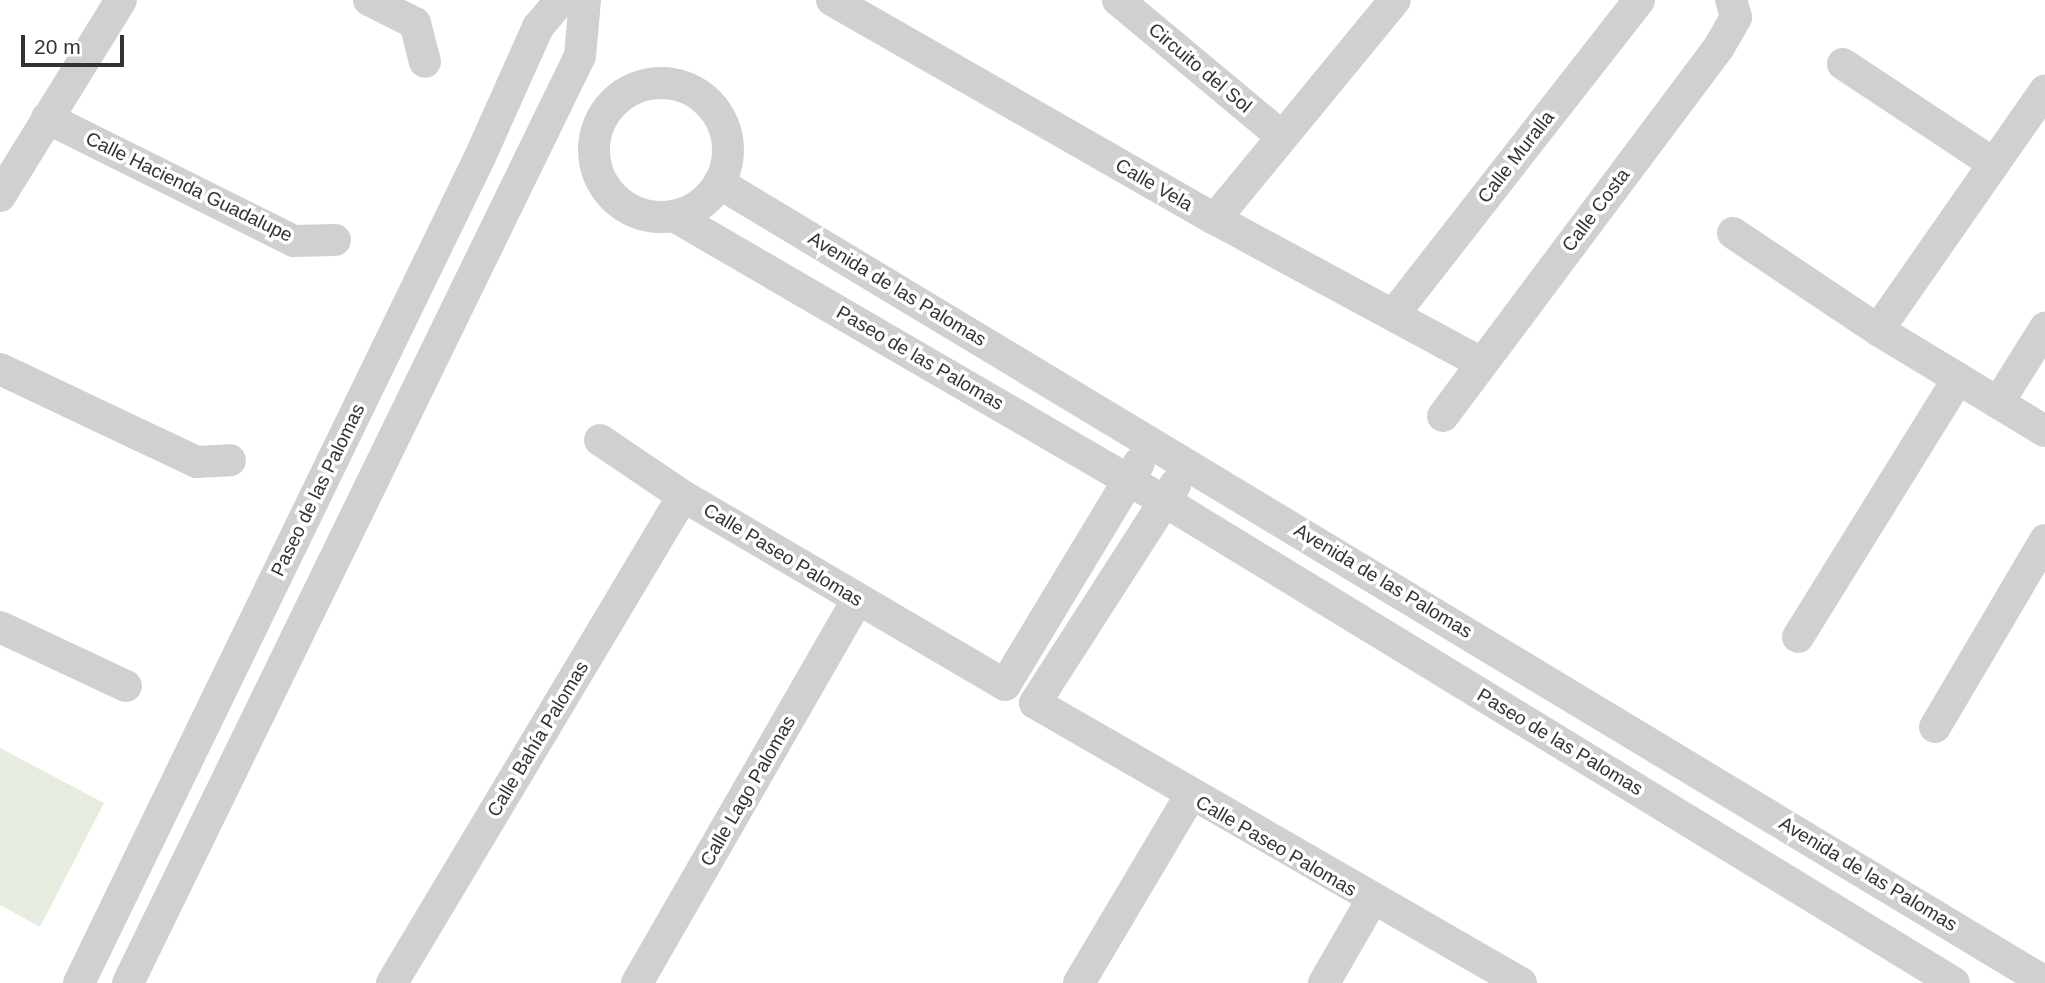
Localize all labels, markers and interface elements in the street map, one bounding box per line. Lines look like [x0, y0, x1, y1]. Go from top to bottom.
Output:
street label: Circuito del Sol [1144, 18, 1256, 118]
scale bar [24, 21, 128, 65]
text: 20 m [34, 35, 81, 58]
street label: Calle Muralla [1473, 106, 1559, 208]
street label: Calle Hacienda Guadalupe [82, 127, 296, 247]
street label: Calle Vela [1111, 154, 1197, 216]
street label: Calle Costa [1557, 164, 1635, 256]
street label: Avenida de las Palomas [804, 227, 990, 351]
street label: Paseo de las Palomas [832, 301, 1008, 415]
street label: Paseo de las Palomas [266, 400, 370, 580]
street label: Calle Paseo Palomas [699, 498, 867, 612]
street label: Avenida de las Palomas [1290, 519, 1476, 643]
street label: Calle Bahía Palomas [483, 657, 593, 821]
street label: Paseo de las Palomas [1473, 684, 1647, 800]
street label: Calle Lago Palomas [696, 712, 800, 870]
street label: Calle Paseo Palomas [1192, 791, 1360, 901]
street label: Avenida de las Palomas [1775, 812, 1961, 936]

